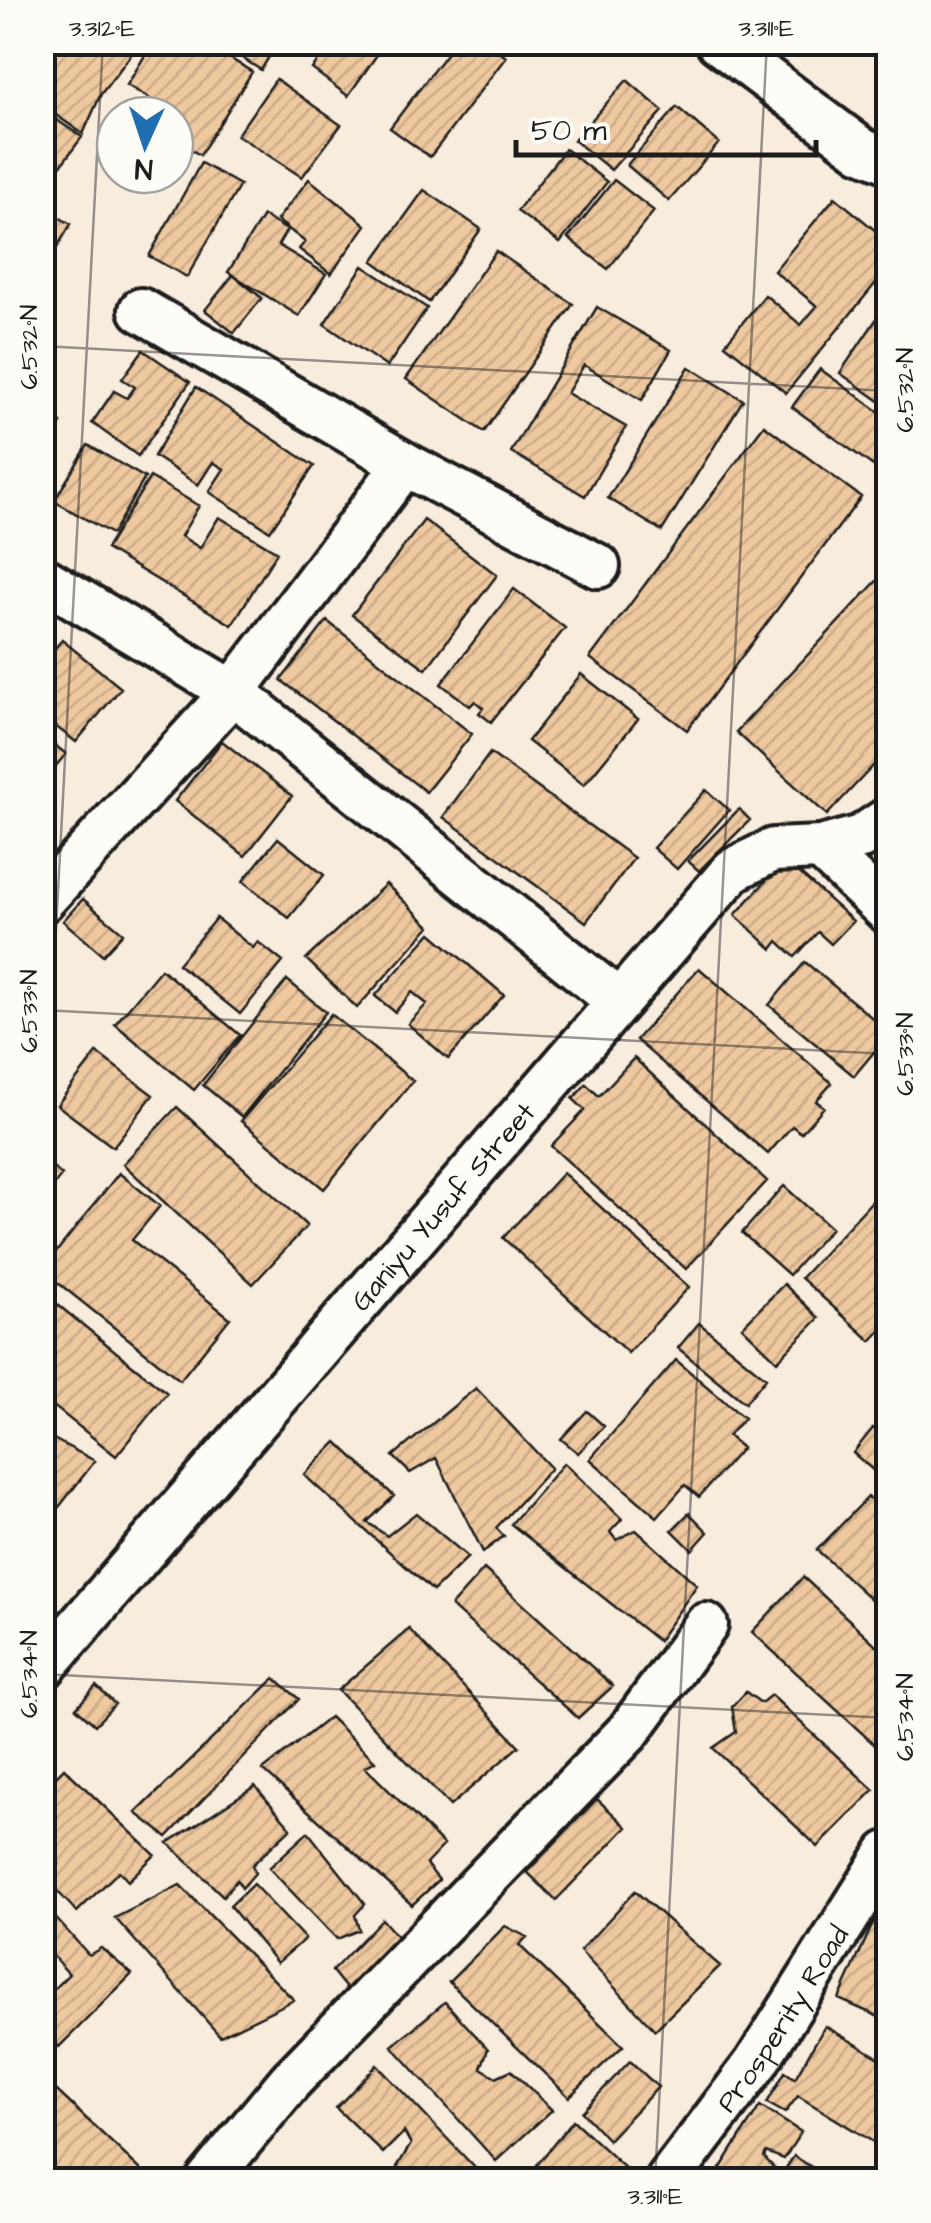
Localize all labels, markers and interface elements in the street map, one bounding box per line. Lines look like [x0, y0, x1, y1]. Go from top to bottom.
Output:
text: 3.312°E [69, 11, 136, 46]
text: 3.311°E [738, 11, 794, 46]
north arrow [95, 95, 195, 195]
scale bar [516, 95, 816, 157]
text: 50 m [531, 110, 607, 152]
text: N [134, 149, 154, 188]
text: 6.532°N [12, 304, 47, 390]
text: 6.532°N [888, 347, 923, 433]
text: 6.533°N [12, 969, 47, 1053]
text: 6.533°N [888, 1012, 923, 1096]
street label: Ganiyu Yusuf Street [342, 1094, 545, 1320]
text: 6.534°N [12, 1630, 47, 1718]
text: 6.534°N [888, 1673, 923, 1761]
street label: Prosperity Road [708, 1918, 859, 2121]
text: 3.311°E [627, 2179, 683, 2214]

